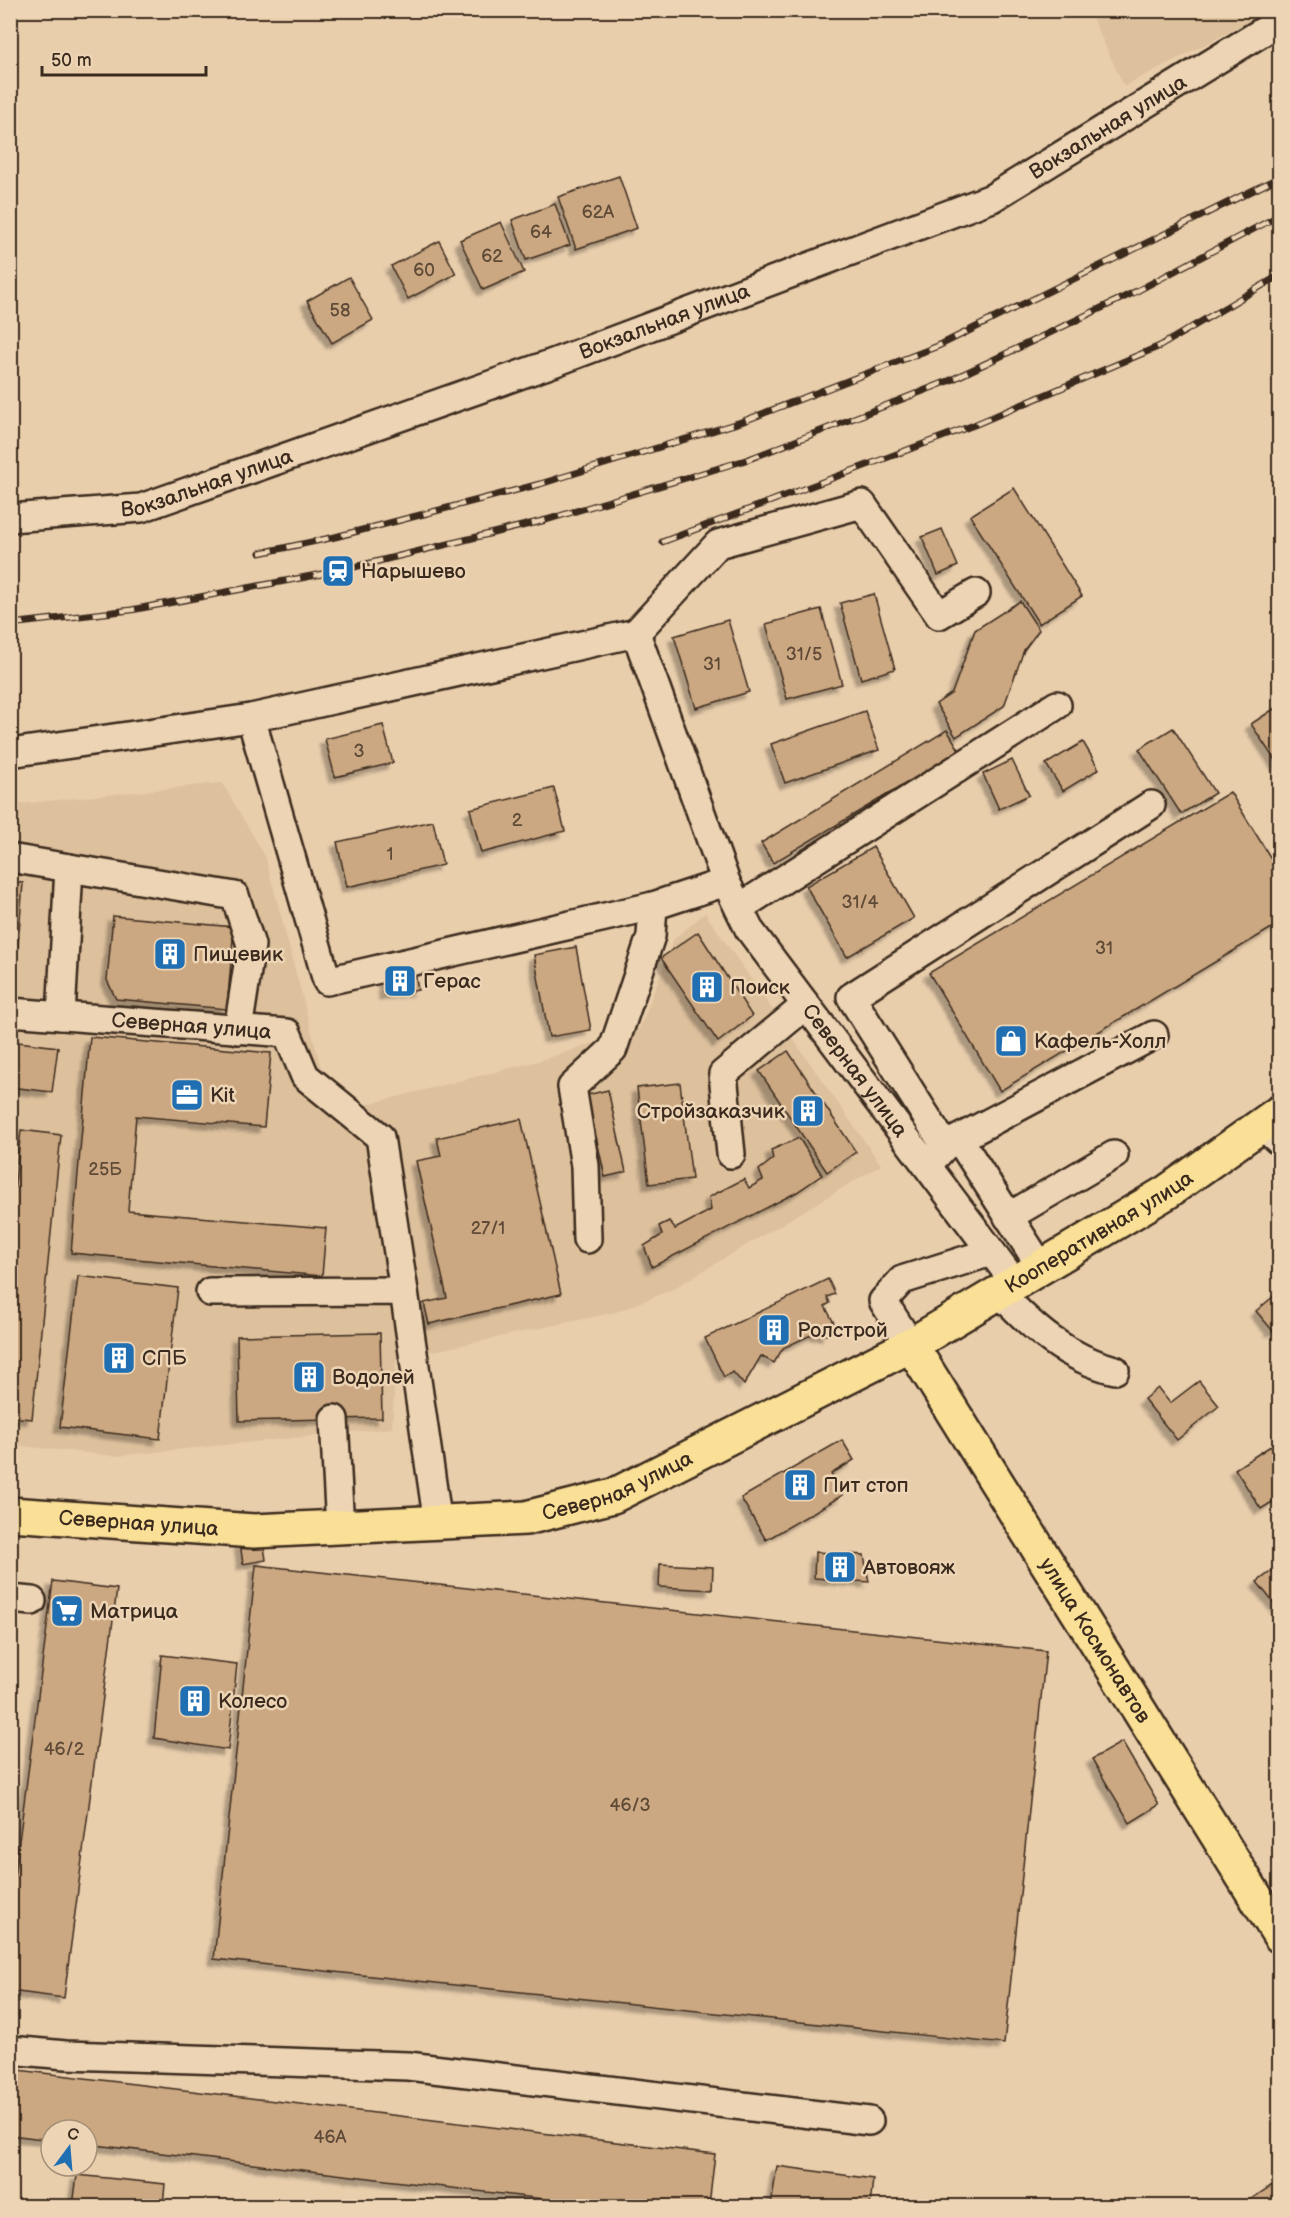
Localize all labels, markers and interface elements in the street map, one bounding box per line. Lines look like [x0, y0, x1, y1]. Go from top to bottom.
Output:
scale bar [42, 39, 206, 77]
text: 50 m [51, 50, 92, 71]
street label: Вокзальная улица [1025, 69, 1192, 185]
house number: 62А [582, 202, 614, 223]
house number: 64 [530, 222, 552, 243]
house number: 62 [481, 246, 503, 267]
house number: 60 [413, 260, 435, 281]
street label: Вокзальная улица [576, 278, 754, 365]
house number: 58 [330, 300, 350, 321]
street label: Вокзальная улица [120, 443, 297, 523]
station icon: Нарышево [320, 553, 356, 589]
place label: Нарышево [361, 559, 466, 584]
house number: 31/5 [786, 644, 822, 665]
house number: 31 [703, 654, 721, 675]
house number: 3 [353, 741, 365, 762]
house number: 2 [512, 810, 523, 831]
house number: 1 [387, 844, 393, 865]
house number: 31/4 [841, 892, 879, 913]
building icon: Пищевик [152, 936, 188, 972]
house number: 31 [1095, 938, 1113, 959]
place label: Пищевик [193, 942, 283, 967]
building icon: Герас [382, 963, 418, 999]
place label: Герас [423, 969, 481, 994]
building icon: Поиск [689, 969, 725, 1005]
place label: Поиск [730, 975, 790, 1000]
street label: Северная улица [797, 999, 913, 1143]
street label: Северная улица [111, 1008, 273, 1045]
shop icon: Кафель-Холл [993, 1023, 1029, 1059]
place label: Кафель-Холл [1034, 1029, 1167, 1054]
office icon: Kit [169, 1077, 205, 1113]
place label: Kit [210, 1083, 235, 1108]
building icon: Стройзаказчик [790, 1093, 826, 1129]
place label: Стройзаказчик [637, 1099, 785, 1124]
house number: 25Б [88, 1159, 122, 1180]
street label: Кооперативная улица [1000, 1165, 1199, 1299]
house number: 27/1 [471, 1218, 505, 1239]
building icon: Ролстрой [756, 1312, 792, 1348]
place label: Ролстрой [797, 1318, 888, 1343]
building icon: СПБ [101, 1340, 137, 1376]
place label: СПБ [142, 1346, 187, 1371]
building icon: Водолей [291, 1359, 327, 1395]
place label: Водолей [332, 1365, 415, 1390]
street label: Северная улица [540, 1445, 697, 1526]
building icon: Пит стоп [782, 1467, 818, 1503]
place label: Пит стоп [823, 1473, 909, 1498]
street label: Северная улица [58, 1505, 220, 1542]
building icon: Автовояж [822, 1549, 858, 1585]
street label: улица Космонавтов [1034, 1553, 1156, 1728]
place label: Автовояж [862, 1555, 956, 1580]
supermarket icon: Матрица [49, 1593, 85, 1629]
place label: Матрица [90, 1599, 179, 1624]
building icon: Колесо [177, 1683, 213, 1719]
place label: Колесо [218, 1689, 287, 1714]
house number: 46/2 [44, 1739, 85, 1760]
house number: 46/3 [609, 1795, 651, 1816]
north arrow [39, 2118, 99, 2178]
text: С [65, 2124, 81, 2146]
house number: 46А [314, 2127, 347, 2148]

